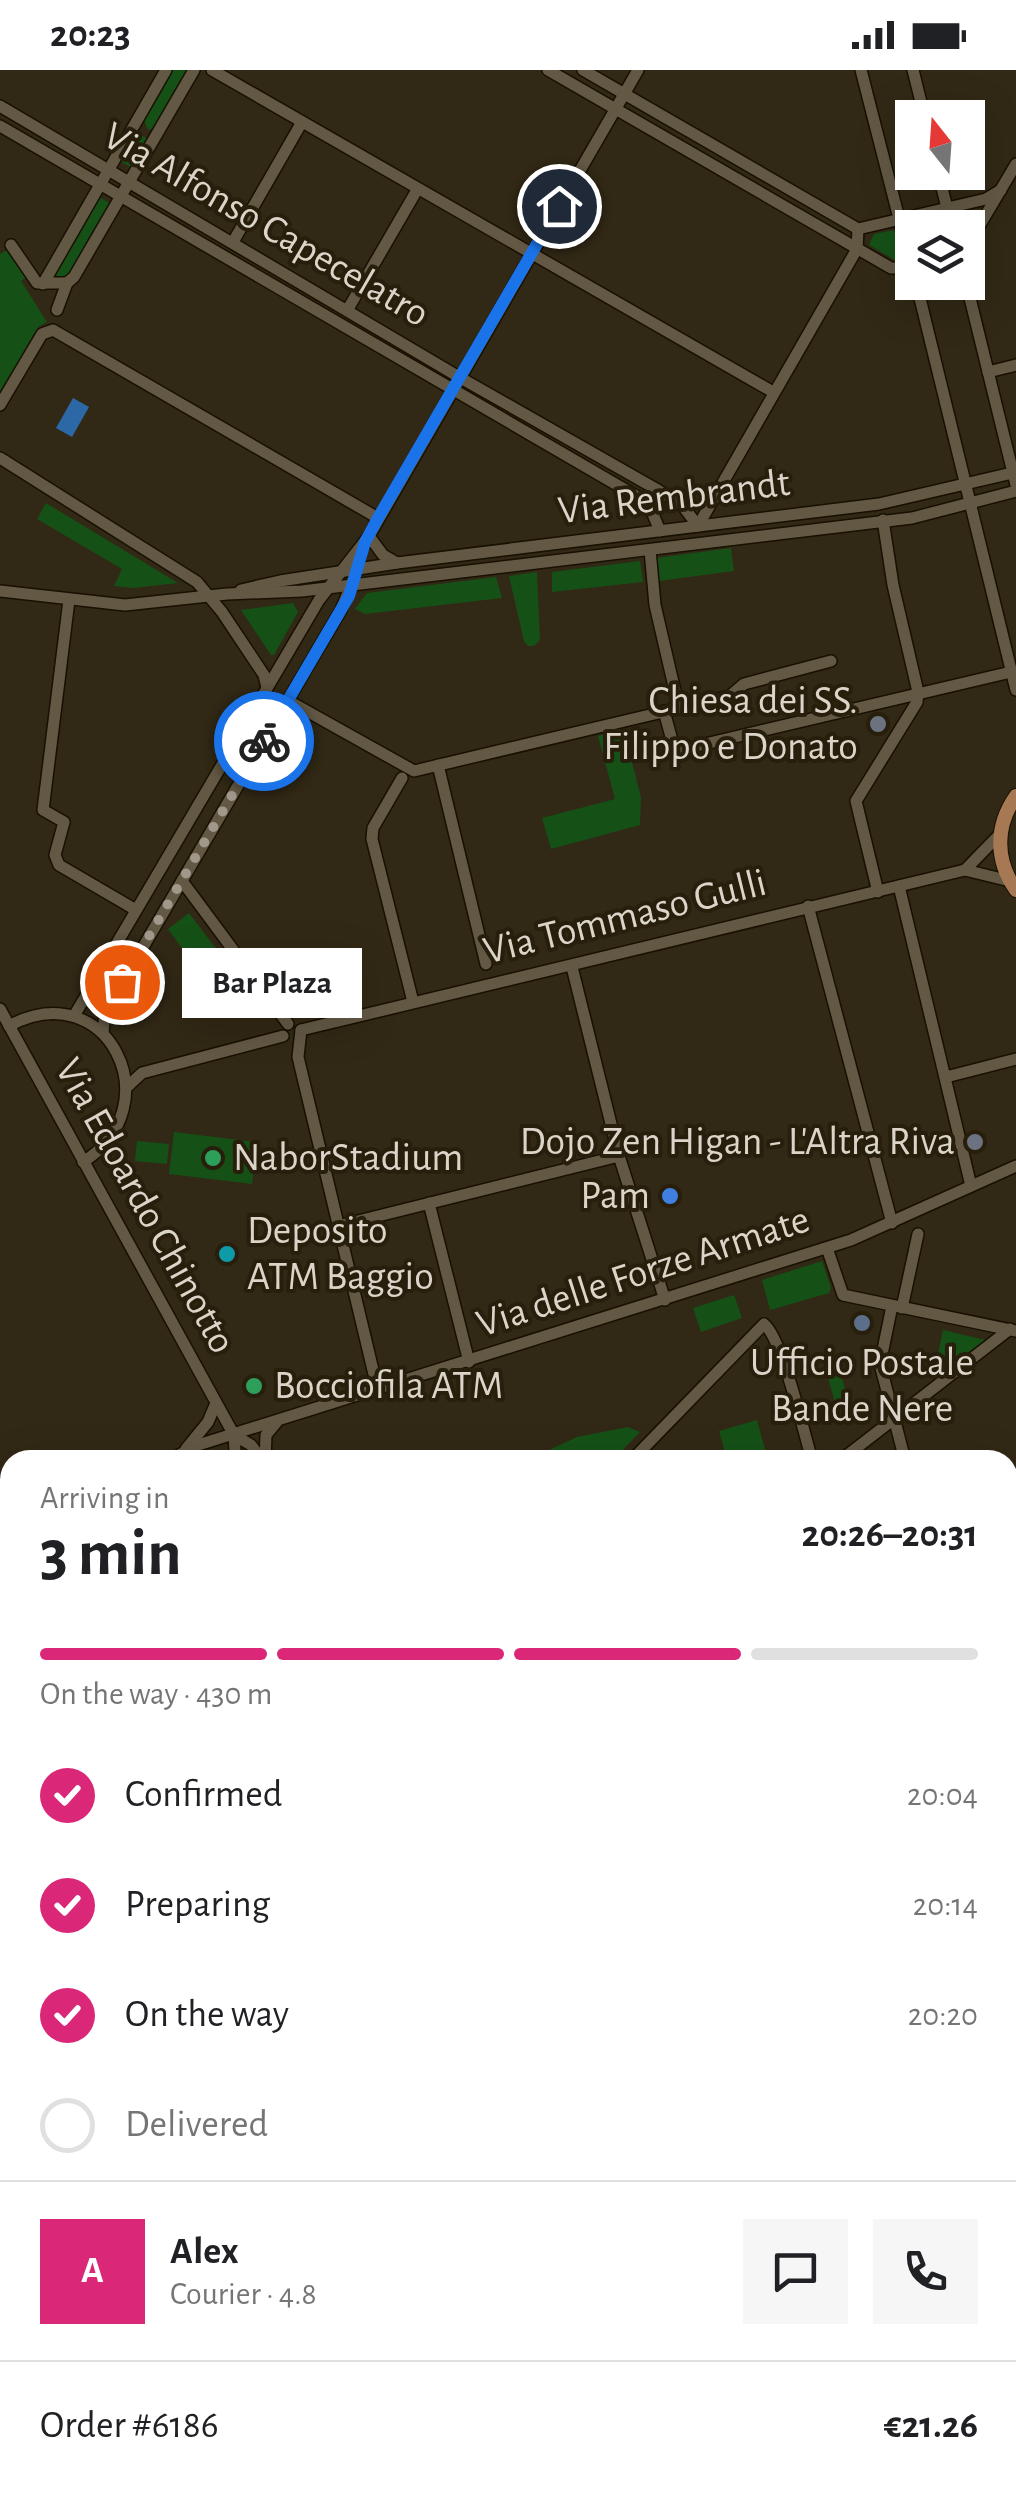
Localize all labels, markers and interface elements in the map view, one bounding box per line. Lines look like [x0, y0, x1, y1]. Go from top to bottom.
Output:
text: 20:23 [50, 16, 131, 54]
north arrow [895, 100, 985, 190]
map controls [895, 100, 985, 300]
street label: Via Alfonso Capecelatro [97, 116, 435, 334]
pin [517, 164, 602, 249]
icon: home [532, 179, 587, 234]
button: layers [895, 210, 985, 300]
street label: Via Rembrandt [556, 463, 793, 531]
place label: Chiesa dei SS. Filippo e Donato [603, 681, 858, 767]
courier [214, 691, 314, 791]
marker: Chiesa dei SS. Filippo e Donato [867, 713, 889, 735]
icon: bike [237, 714, 292, 769]
street label: Via Tommaso Gulli [480, 863, 770, 971]
pin [80, 940, 165, 1025]
callout: Bar Plaza [182, 947, 362, 1017]
icon: bag [95, 955, 150, 1010]
text: Bar Plaza [212, 967, 332, 999]
street label: Via Edoardo Chinotto [48, 1052, 242, 1360]
place label: Dojo Zen Higan - L'Altra Riva [520, 1122, 955, 1162]
marker: Dojo Zen Higan - L'Altra Riva [964, 1131, 986, 1153]
place label: NaborStadium [233, 1138, 463, 1178]
marker: NaborStadium [202, 1147, 224, 1169]
place label: Pam [580, 1176, 650, 1216]
marker: Pam [659, 1185, 681, 1207]
street label: Via delle Forze Armate [472, 1199, 814, 1345]
place label: Deposito ATM Baggio [247, 1211, 434, 1297]
marker: Deposito ATM Baggio [216, 1243, 238, 1265]
marker: Ufficio Postale Bande Nere [851, 1312, 873, 1334]
place label: Ufficio Postale Bande Nere [750, 1343, 974, 1429]
place label: Bocciofila ATM [274, 1366, 503, 1406]
marker: Bocciofila ATM [243, 1375, 265, 1397]
text: Arriving in [40, 1482, 169, 1514]
text: 20:26–20:31 [801, 1516, 978, 1554]
text: 3 min [40, 1522, 182, 1587]
text: On the way · 430 m [40, 1678, 272, 1710]
icon: check [40, 1768, 95, 1823]
text: Confirmed [125, 1776, 282, 1814]
text: 20:04 [907, 1779, 978, 1811]
icon: check [40, 1878, 95, 1933]
text: Preparing [125, 1886, 270, 1924]
text: 20:14 [913, 1889, 978, 1921]
icon: check [40, 1988, 95, 2043]
text: On the way [125, 1996, 289, 2034]
text: 20:20 [908, 1999, 978, 2031]
text: Delivered [125, 2106, 268, 2144]
button: chat [743, 2219, 848, 2324]
button: phone [873, 2219, 978, 2324]
text: Alex [170, 2233, 239, 2271]
text: A [81, 2252, 104, 2290]
text: Courier · 4.8 [170, 2278, 317, 2310]
text: Order #6186 [40, 2407, 219, 2445]
text: €21.26 [884, 2407, 978, 2445]

